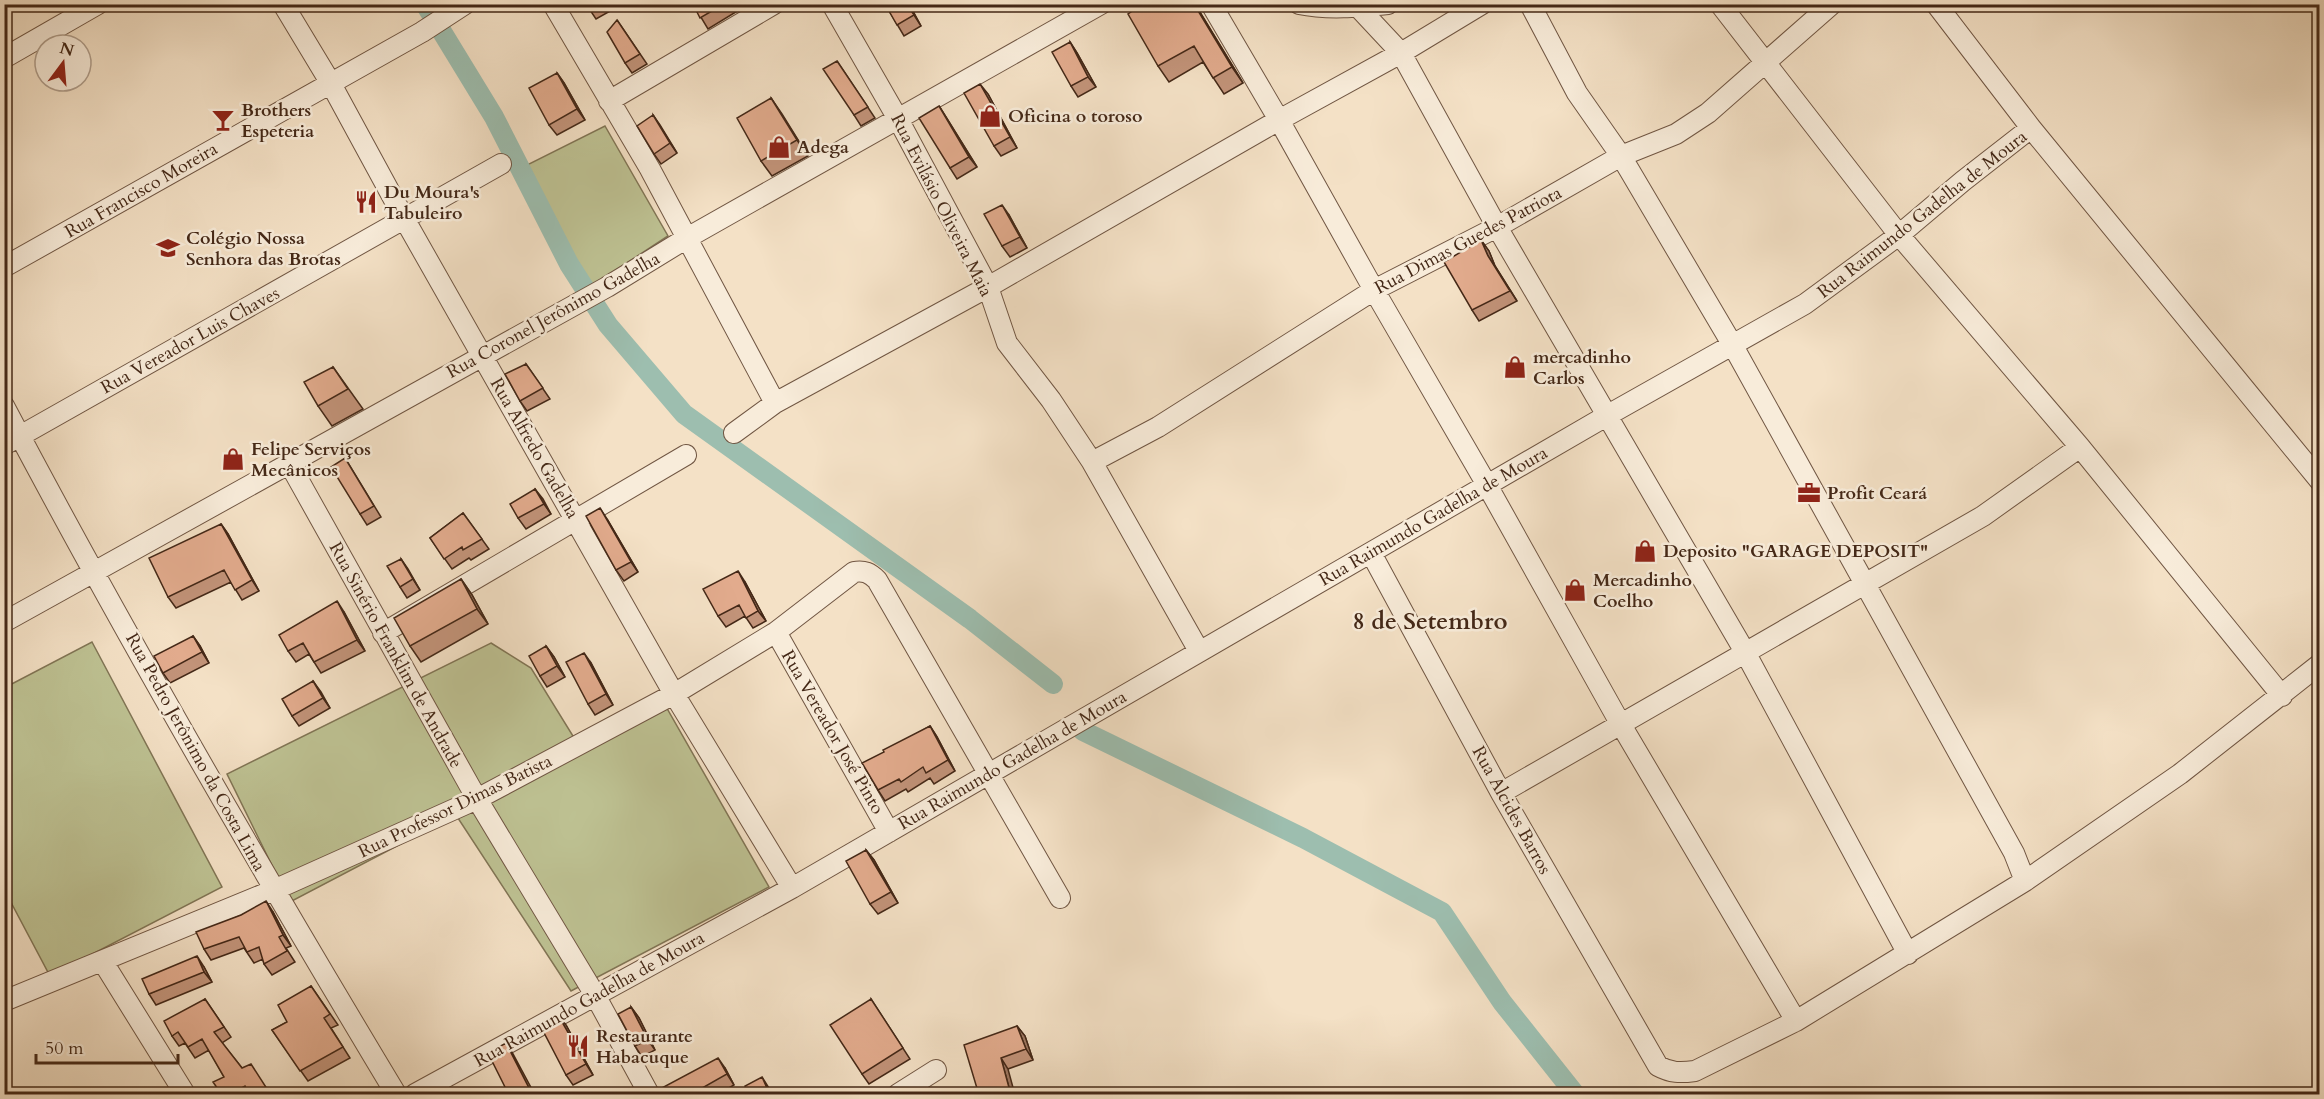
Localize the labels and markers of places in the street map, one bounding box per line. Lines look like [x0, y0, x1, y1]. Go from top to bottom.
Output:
place label: Brothers Espeteria [241, 98, 314, 144]
shop icon: Oficina o toroso [977, 103, 1003, 129]
place label: Oficina o toroso [1008, 104, 1143, 129]
bar icon: Brothers Espeteria [210, 107, 236, 133]
shop icon: Adega [766, 134, 792, 160]
place label: Adega [797, 135, 849, 160]
place label: Du Moura's Tabuleiro [384, 180, 480, 226]
restaurant icon: Du Moura's Tabuleiro [353, 189, 379, 215]
place label: Colégio Nossa Senhora das Brotas [186, 226, 341, 272]
school or university icon: Colégio Nossa Senhora das Brotas [155, 235, 181, 261]
place label: mercadinho Carlos [1533, 345, 1631, 391]
shop icon: mercadinho Carlos [1502, 354, 1528, 380]
place label: Felipe Serviços Mecânicos [251, 437, 371, 483]
shop icon: Felipe Serviços Mecânicos [220, 446, 246, 472]
office icon: Profit Ceará [1796, 480, 1822, 506]
place label: Profit Ceará [1827, 481, 1927, 506]
shop icon: Deposito "GARAGE DEPOSIT" [1632, 538, 1658, 564]
place label: Deposito "GARAGE DEPOSIT" [1663, 539, 1928, 564]
place label: Mercadinho Coelho [1593, 568, 1692, 614]
shop icon: Mercadinho Coelho [1562, 577, 1588, 603]
place label: Restaurante Habacuque [596, 1024, 693, 1070]
restaurant icon: Restaurante Habacuque [565, 1033, 591, 1059]

